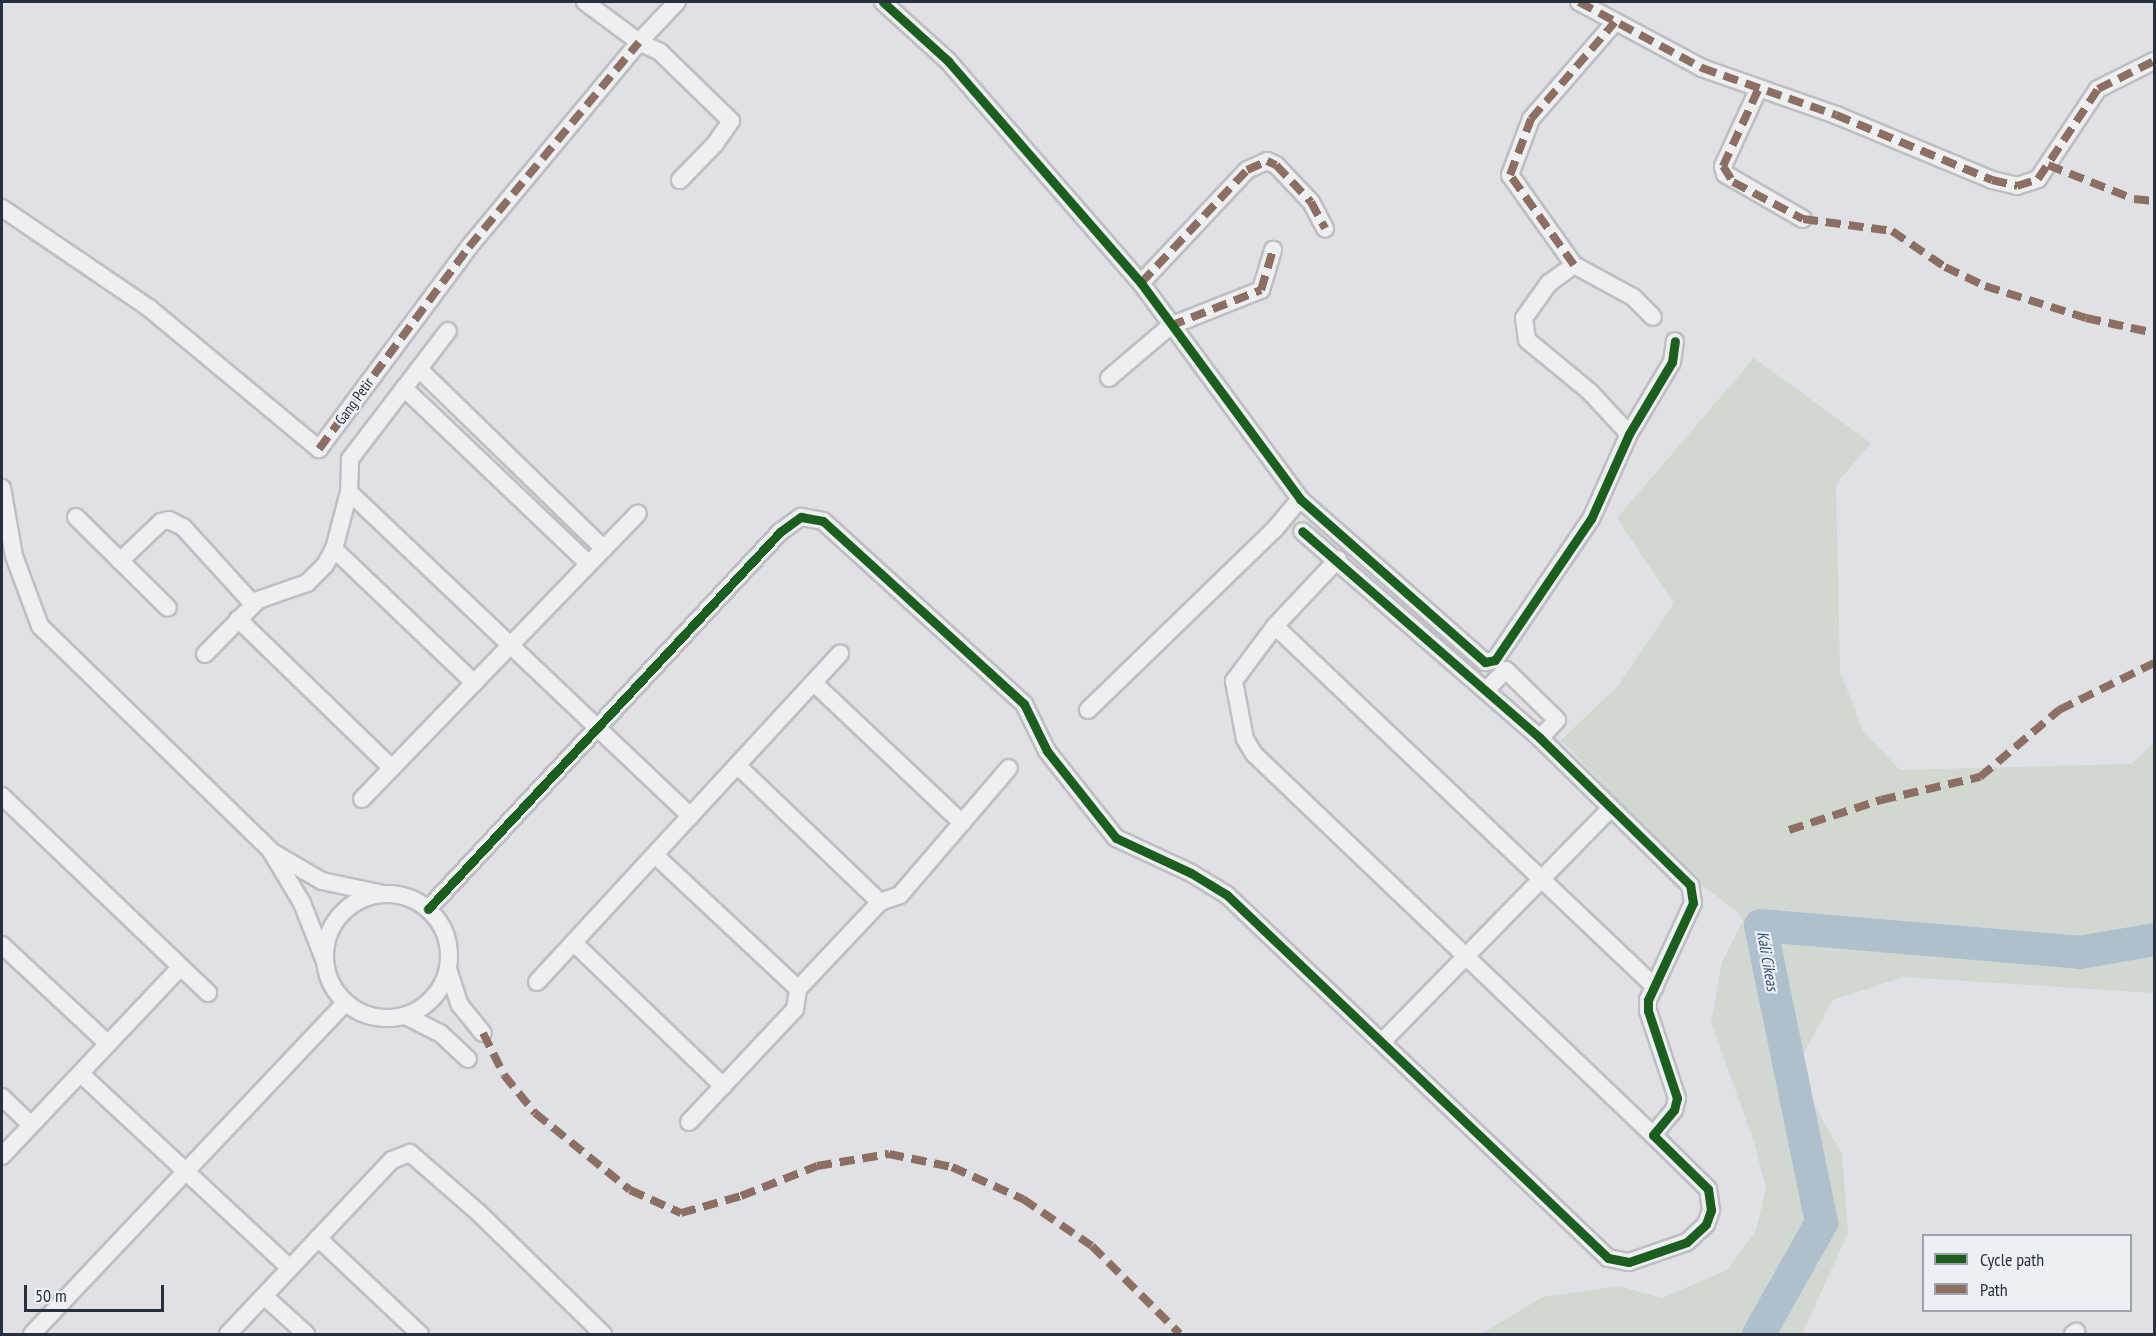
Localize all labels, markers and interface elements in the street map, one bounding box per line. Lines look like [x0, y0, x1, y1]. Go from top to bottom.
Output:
street label: Gang Petir [331, 374, 377, 428]
water label: Kali Cikeas [1753, 930, 1783, 992]
legend [1922, 1234, 2132, 1312]
text: Cycle path [1980, 1248, 2044, 1271]
scale bar [27, 1273, 166, 1311]
text: Path [1980, 1278, 2008, 1301]
text: 50 m [35, 1284, 67, 1307]

